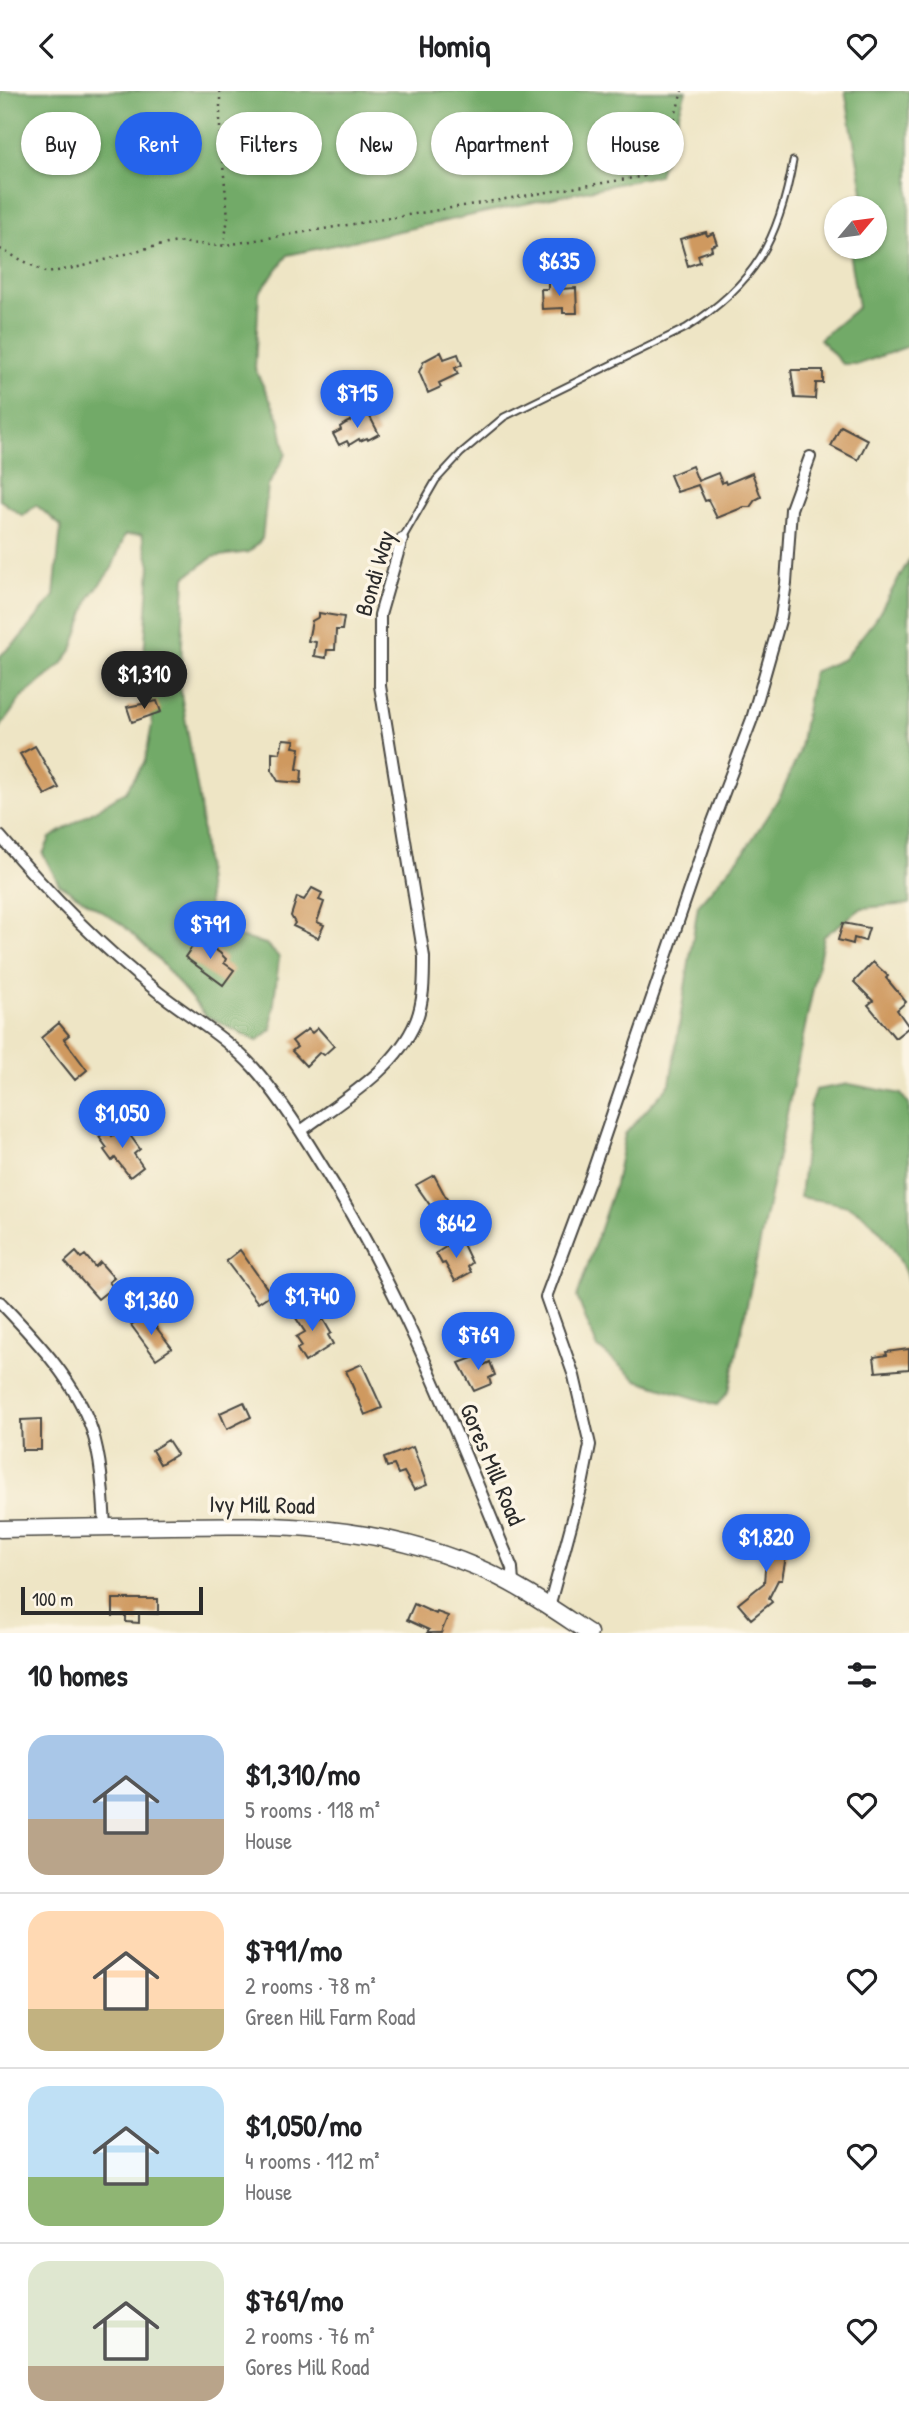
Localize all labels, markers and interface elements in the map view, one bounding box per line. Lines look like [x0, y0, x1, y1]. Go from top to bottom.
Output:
text: Homiq [419, 24, 490, 67]
icon: back [28, 27, 66, 65]
icon: heart [843, 27, 881, 65]
chip: Buy [21, 112, 101, 175]
chip: Rent [115, 112, 202, 175]
chip: Filters [216, 112, 322, 175]
chip: New [336, 112, 417, 175]
chip: Apartment [431, 112, 573, 175]
chip: House [587, 112, 684, 175]
north arrow [824, 196, 887, 259]
map controls [824, 196, 887, 259]
pin: $635 [518, 239, 600, 298]
text: $635 [539, 245, 579, 276]
pin: $715 [316, 371, 398, 430]
text: $715 [336, 377, 378, 408]
street label: Bondi Way [347, 527, 401, 619]
pin: $1,310 [87, 651, 201, 711]
text: $1,310 [117, 658, 171, 689]
pin: $791 [169, 901, 251, 961]
text: $791 [190, 908, 230, 939]
pin: $1,050 [65, 1091, 179, 1150]
text: $1,050 [95, 1097, 150, 1128]
pin: $642 [415, 1201, 497, 1260]
text: $642 [436, 1207, 476, 1238]
pin: $1,740 [255, 1273, 369, 1333]
pin: $1,360 [94, 1277, 208, 1337]
text: $1,740 [285, 1280, 339, 1311]
text: $1,360 [124, 1284, 178, 1315]
pin: $769 [437, 1313, 519, 1372]
text: $769 [458, 1319, 498, 1350]
street label: Gores Mill Road [453, 1398, 533, 1530]
street label: Ivy Mill Road [209, 1487, 315, 1521]
pin: $1,820 [709, 1515, 823, 1574]
text: $1,820 [738, 1521, 794, 1552]
scale bar [21, 1584, 203, 1616]
text: 100 m [32, 1586, 73, 1612]
text: 10 homes [28, 1655, 128, 1695]
icon: filters [843, 1656, 881, 1694]
text: $1,310/mo [245, 1754, 360, 1794]
icon: home [84, 1763, 168, 1847]
icon: heart [843, 1786, 881, 1824]
text: 5 rooms · 118 m² [245, 1794, 380, 1825]
text: House [245, 1825, 292, 1856]
text: $791/mo [245, 1930, 342, 1970]
icon: home [84, 1939, 168, 2023]
icon: heart [843, 1962, 881, 2000]
text: 2 rooms · 78 m² [245, 1970, 376, 2001]
text: Green Hill Farm Road [245, 2001, 415, 2032]
text: $1,050/mo [245, 2105, 362, 2145]
icon: home [84, 2114, 168, 2198]
icon: heart [843, 2137, 881, 2175]
text: 4 rooms · 112 m² [245, 2145, 380, 2176]
text: House [245, 2176, 292, 2207]
text: $769/mo [245, 2280, 343, 2320]
icon: home [84, 2289, 168, 2373]
icon: heart [843, 2312, 881, 2350]
text: 2 rooms · 76 m² [245, 2320, 375, 2351]
text: Gores Mill Road [245, 2351, 369, 2382]

